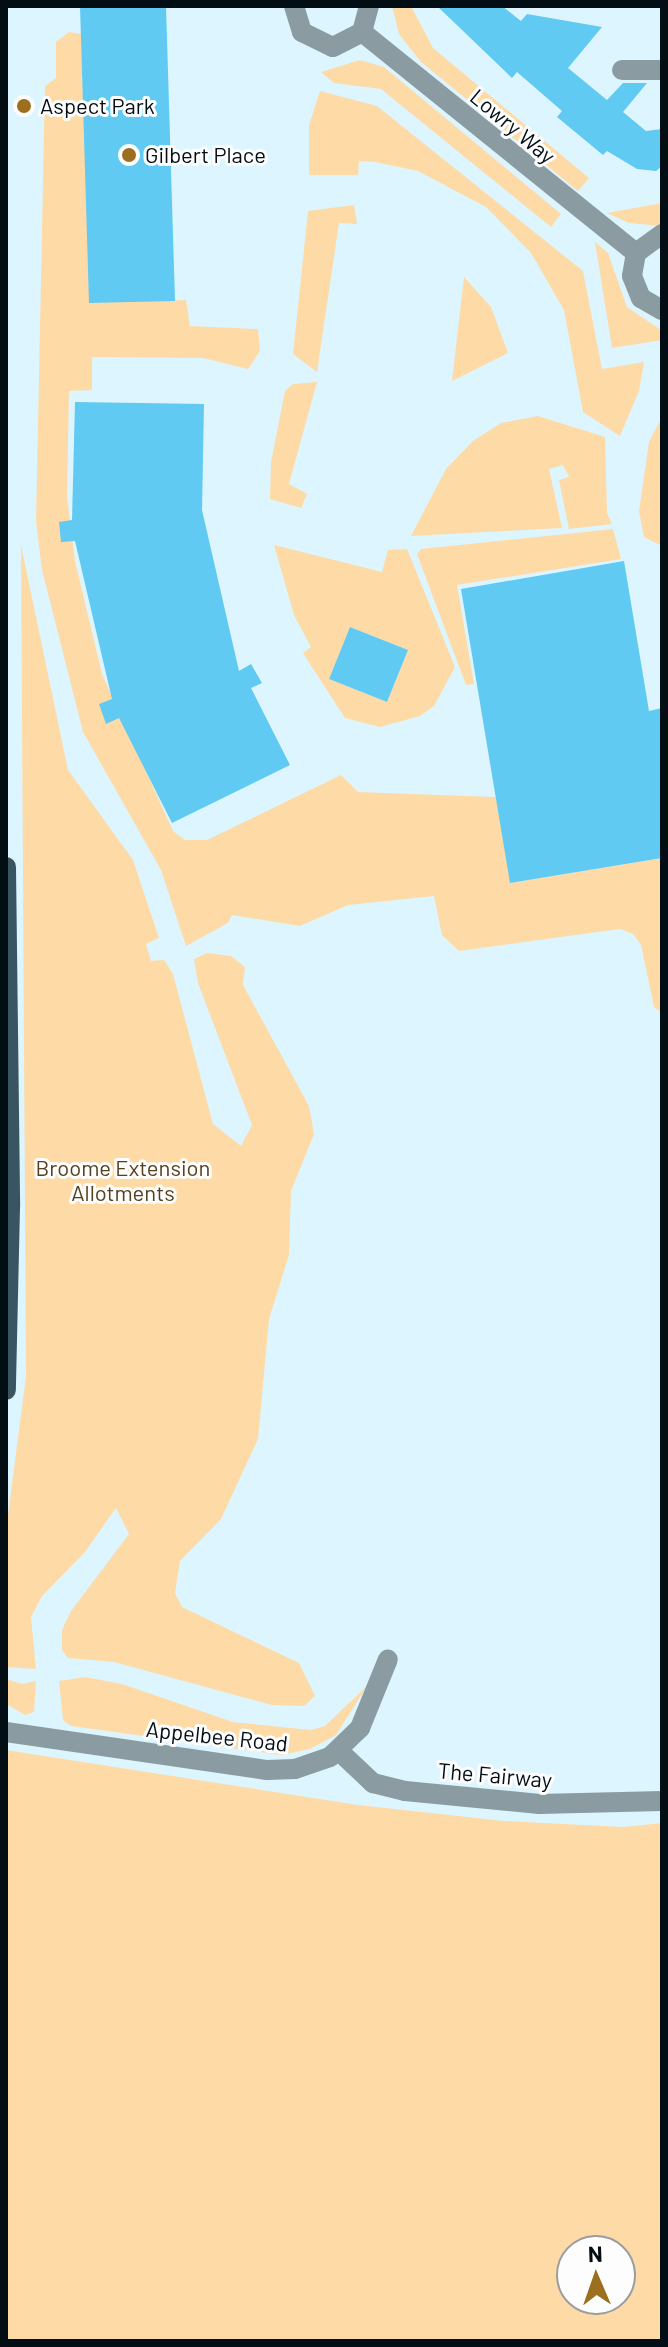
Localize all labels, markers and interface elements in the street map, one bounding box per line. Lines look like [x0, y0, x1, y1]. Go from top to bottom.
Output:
street label: Lowry Way [465, 83, 561, 169]
place label: Aspect Park [40, 93, 155, 119]
marker: Aspect Park [15, 97, 33, 115]
place label: Gilbert Place [145, 142, 266, 168]
marker: Gilbert Place [120, 146, 138, 164]
park label: Broome Extension Allotments [36, 1154, 210, 1206]
street label: Appelbee Road [145, 1715, 289, 1757]
street label: The Fairway [437, 1757, 553, 1793]
north arrow [556, 2235, 636, 2315]
text: N [587, 2240, 603, 2266]

